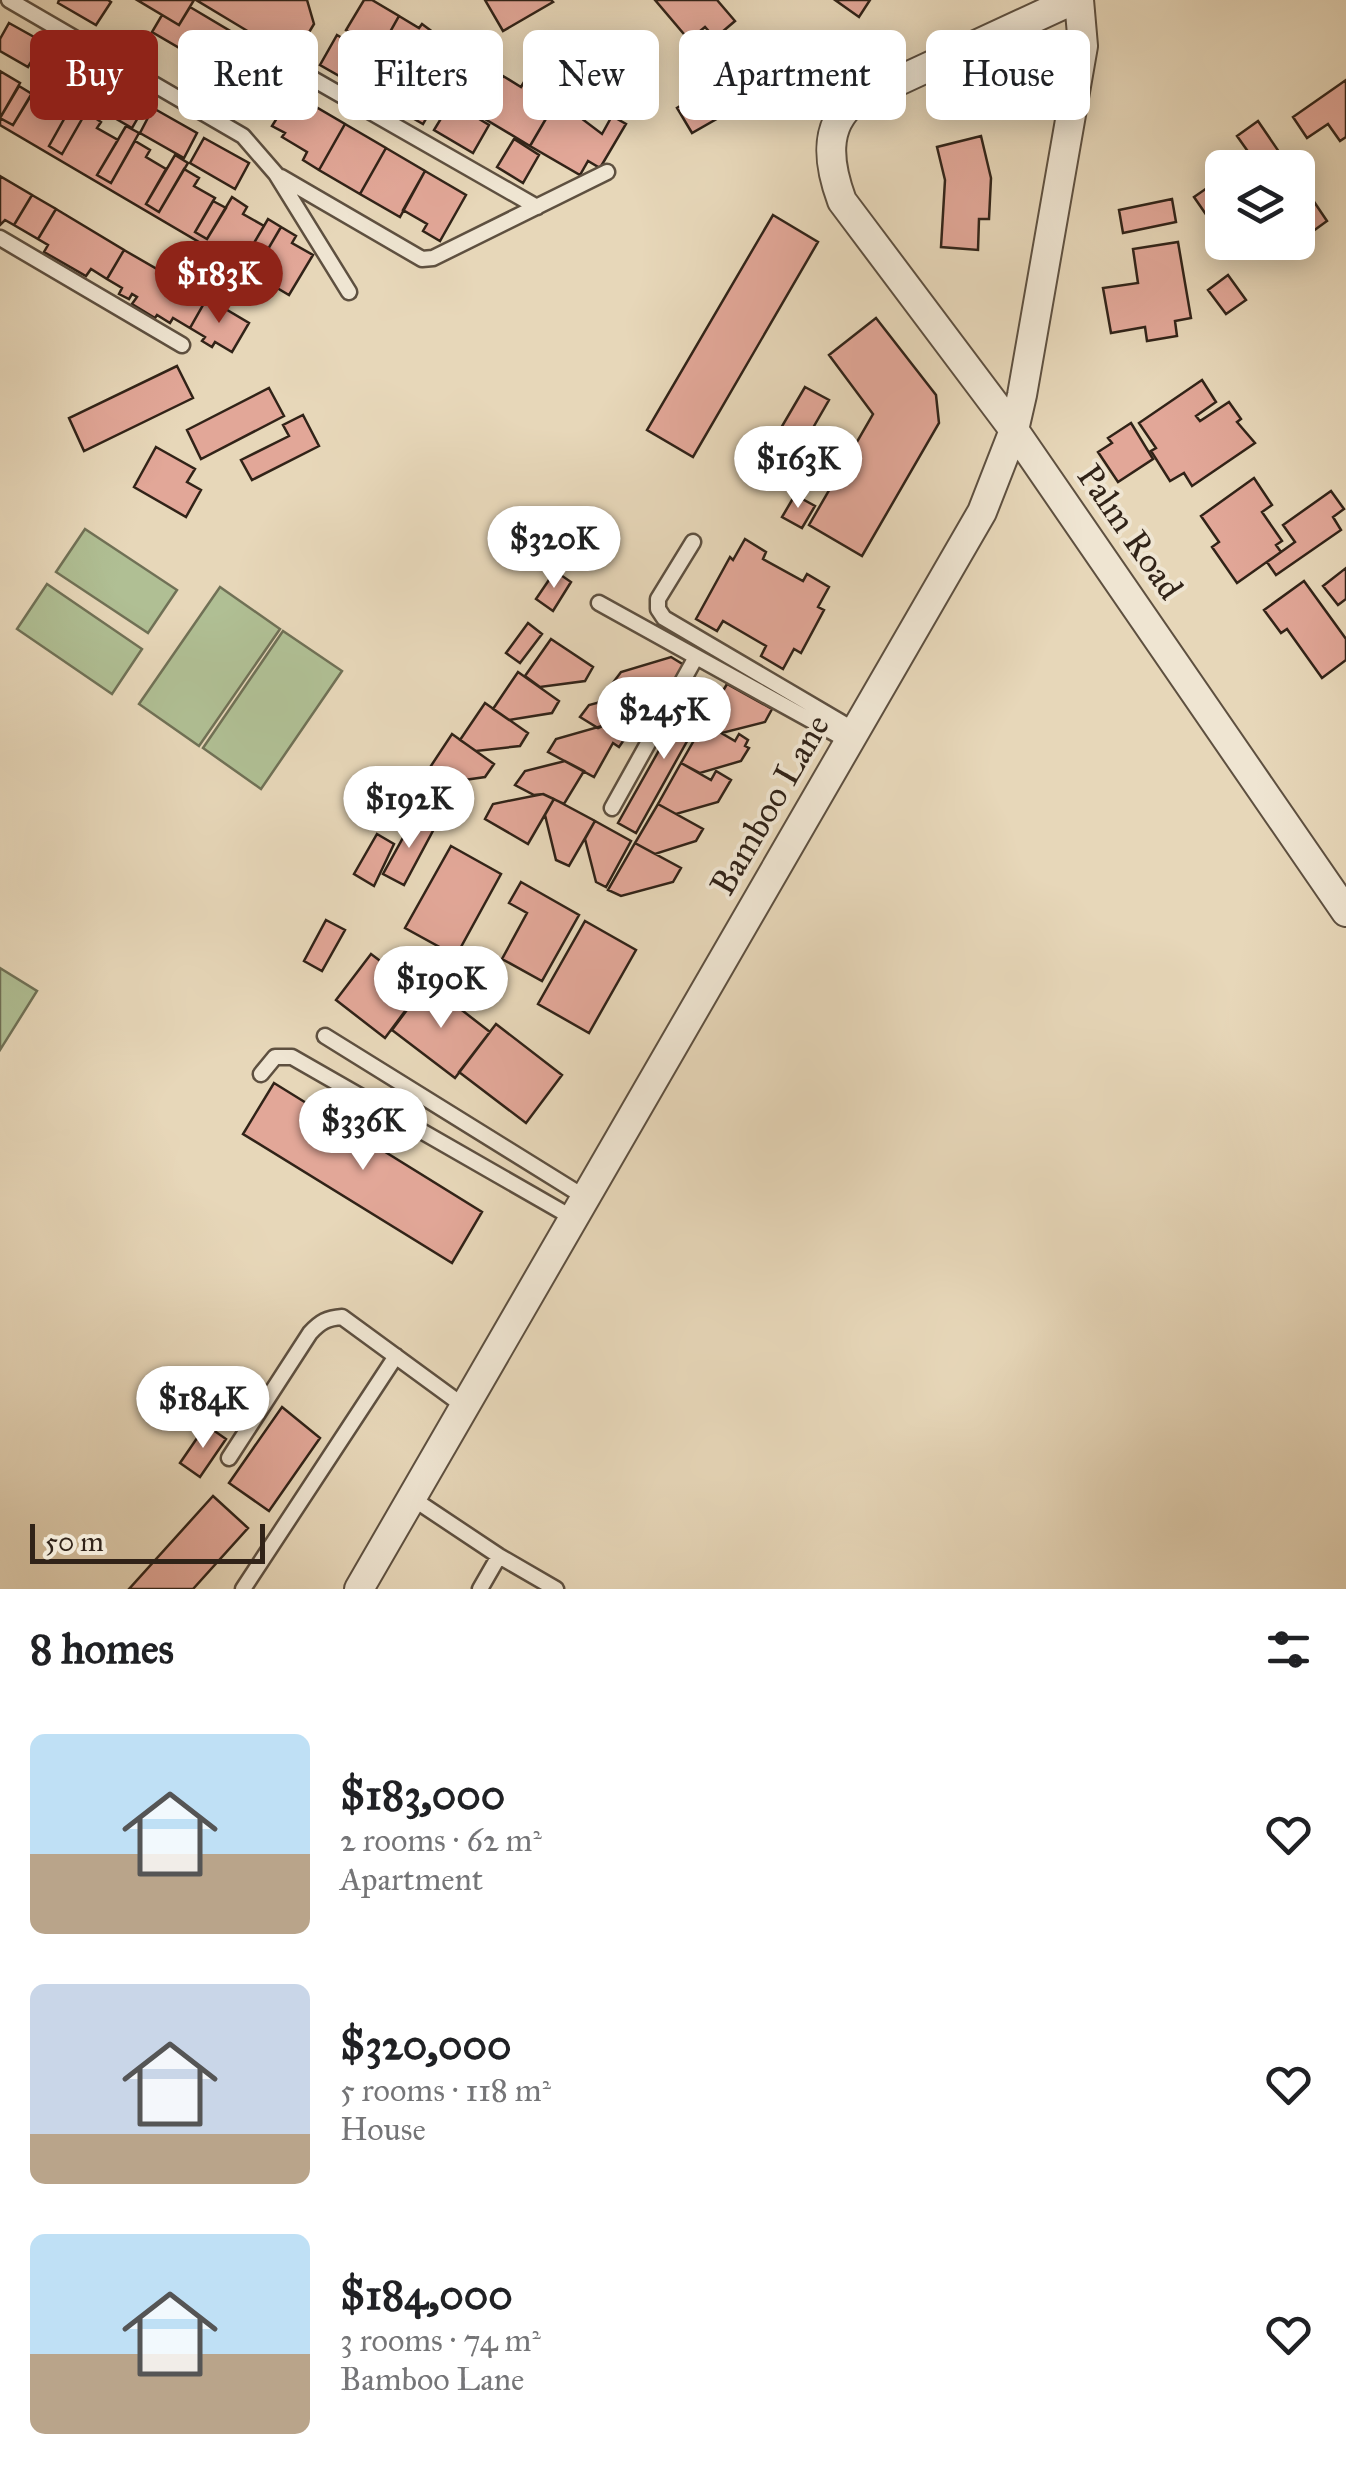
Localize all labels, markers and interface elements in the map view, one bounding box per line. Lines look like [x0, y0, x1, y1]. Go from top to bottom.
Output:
chip: Buy [30, 30, 158, 120]
chip: Rent [178, 30, 318, 120]
chip: Filters [338, 30, 503, 120]
chip: New [523, 30, 659, 120]
chip: Apartment [679, 30, 906, 120]
chip: House [926, 30, 1090, 120]
map controls [1205, 150, 1315, 260]
button: layers [1205, 150, 1315, 260]
pin: $183K [149, 241, 289, 326]
text: $183K [177, 254, 261, 293]
pin: $163K [728, 426, 868, 511]
text: $163K [756, 439, 840, 478]
street label: Palm Road [1068, 456, 1192, 608]
pin: $320K [484, 506, 624, 591]
text: $320K [509, 519, 599, 558]
pin: $245K [594, 677, 734, 762]
text: $245K [619, 690, 709, 729]
street label: Bamboo Lane [701, 707, 839, 903]
pin: $192K [339, 766, 479, 851]
text: $192K [365, 779, 453, 818]
pin: $190K [371, 946, 511, 1031]
text: $190K [396, 959, 486, 998]
pin: $336K [293, 1088, 433, 1173]
text: $336K [321, 1101, 405, 1140]
pin: $184K [133, 1366, 273, 1451]
text: $184K [158, 1379, 248, 1418]
scale bar [30, 1519, 265, 1564]
text: 50 m [45, 1524, 104, 1559]
icon: filters [1261, 1622, 1316, 1677]
text: 8 homes [30, 1623, 174, 1675]
text: $183,000 [340, 1769, 505, 1821]
icon: home [110, 1774, 230, 1894]
icon: heart [1261, 1807, 1316, 1862]
text: 2 rooms · 62 m² [340, 1821, 542, 1860]
text: Apartment [340, 1860, 483, 1899]
text: $320,000 [340, 2019, 511, 2071]
icon: home [110, 2024, 230, 2144]
icon: heart [1261, 2057, 1316, 2112]
text: 5 rooms · 118 m² [340, 2071, 551, 2110]
text: House [340, 2110, 426, 2149]
text: $184,000 [340, 2269, 513, 2321]
icon: home [110, 2274, 230, 2394]
icon: heart [1261, 2307, 1316, 2362]
text: 3 rooms · 74 m² [340, 2321, 541, 2360]
text: Bamboo Lane [340, 2360, 524, 2399]

